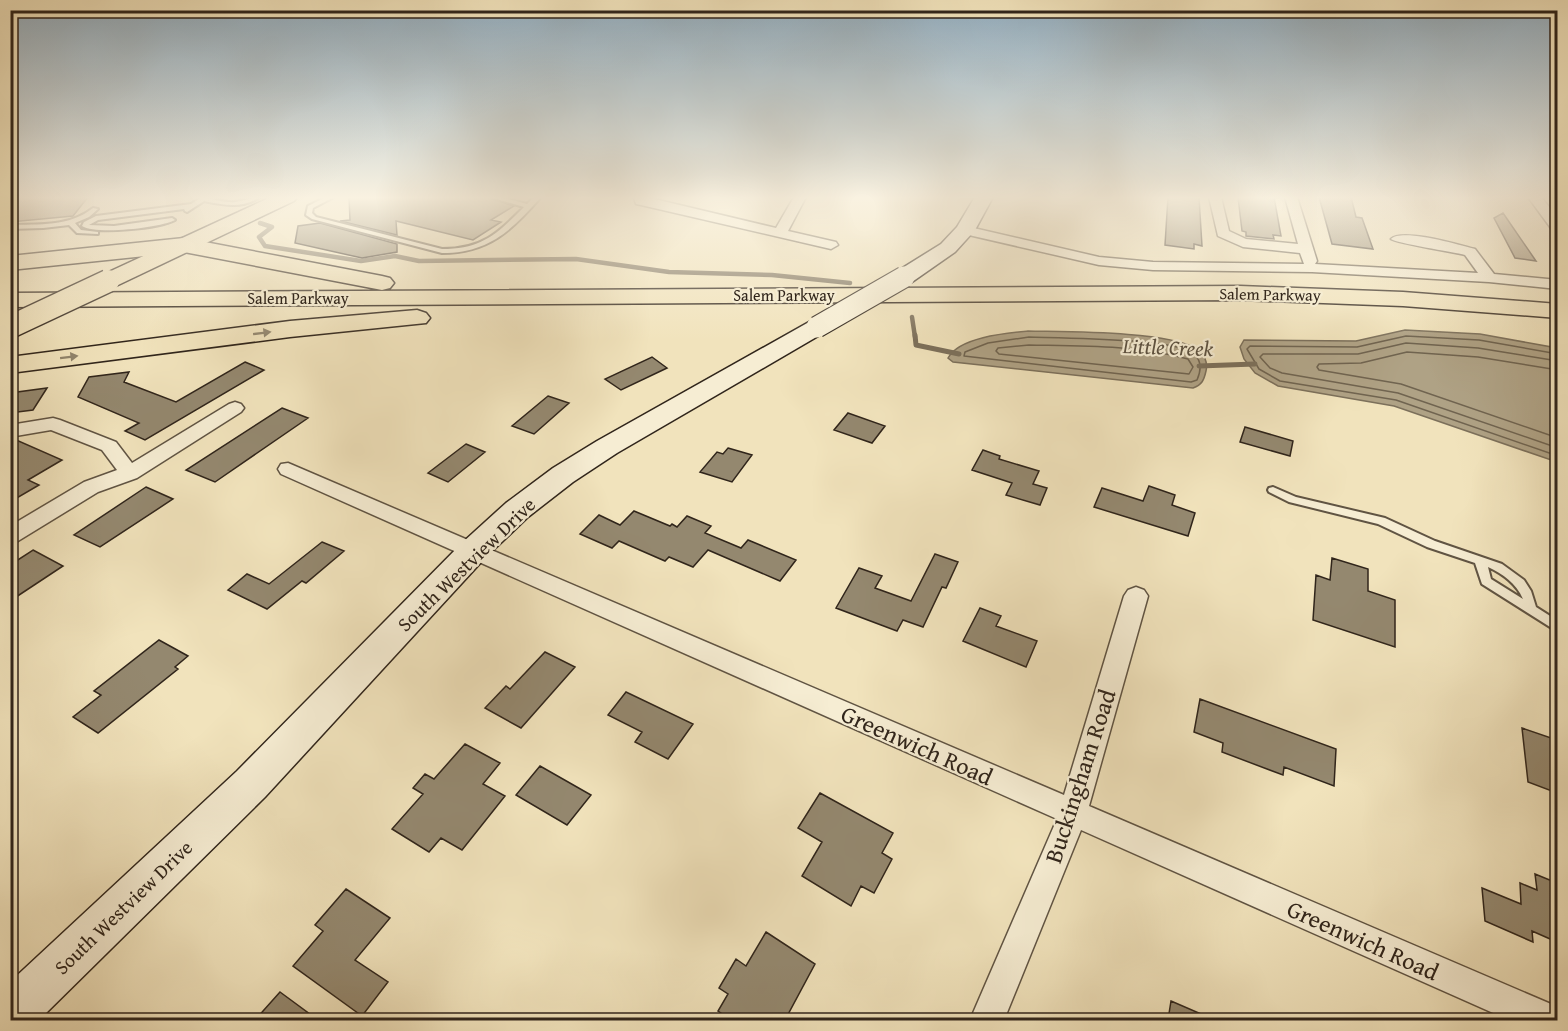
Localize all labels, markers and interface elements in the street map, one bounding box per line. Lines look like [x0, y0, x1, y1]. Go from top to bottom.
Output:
street label: Salem Parkway [1219, 281, 1321, 307]
street label: Salem Parkway [733, 283, 835, 307]
street label: Salem Parkway [247, 286, 349, 310]
one-way arrow [253, 328, 272, 337]
water label: Little Creek [1121, 330, 1214, 364]
one-way arrow [59, 353, 78, 362]
street label: South Westview Drive [390, 490, 542, 638]
street label: Buckingham Road [1035, 684, 1125, 868]
street label: Greenwich Road [836, 696, 999, 794]
street label: South Westview Drive [47, 833, 199, 981]
street label: Greenwich Road [1282, 891, 1445, 989]

